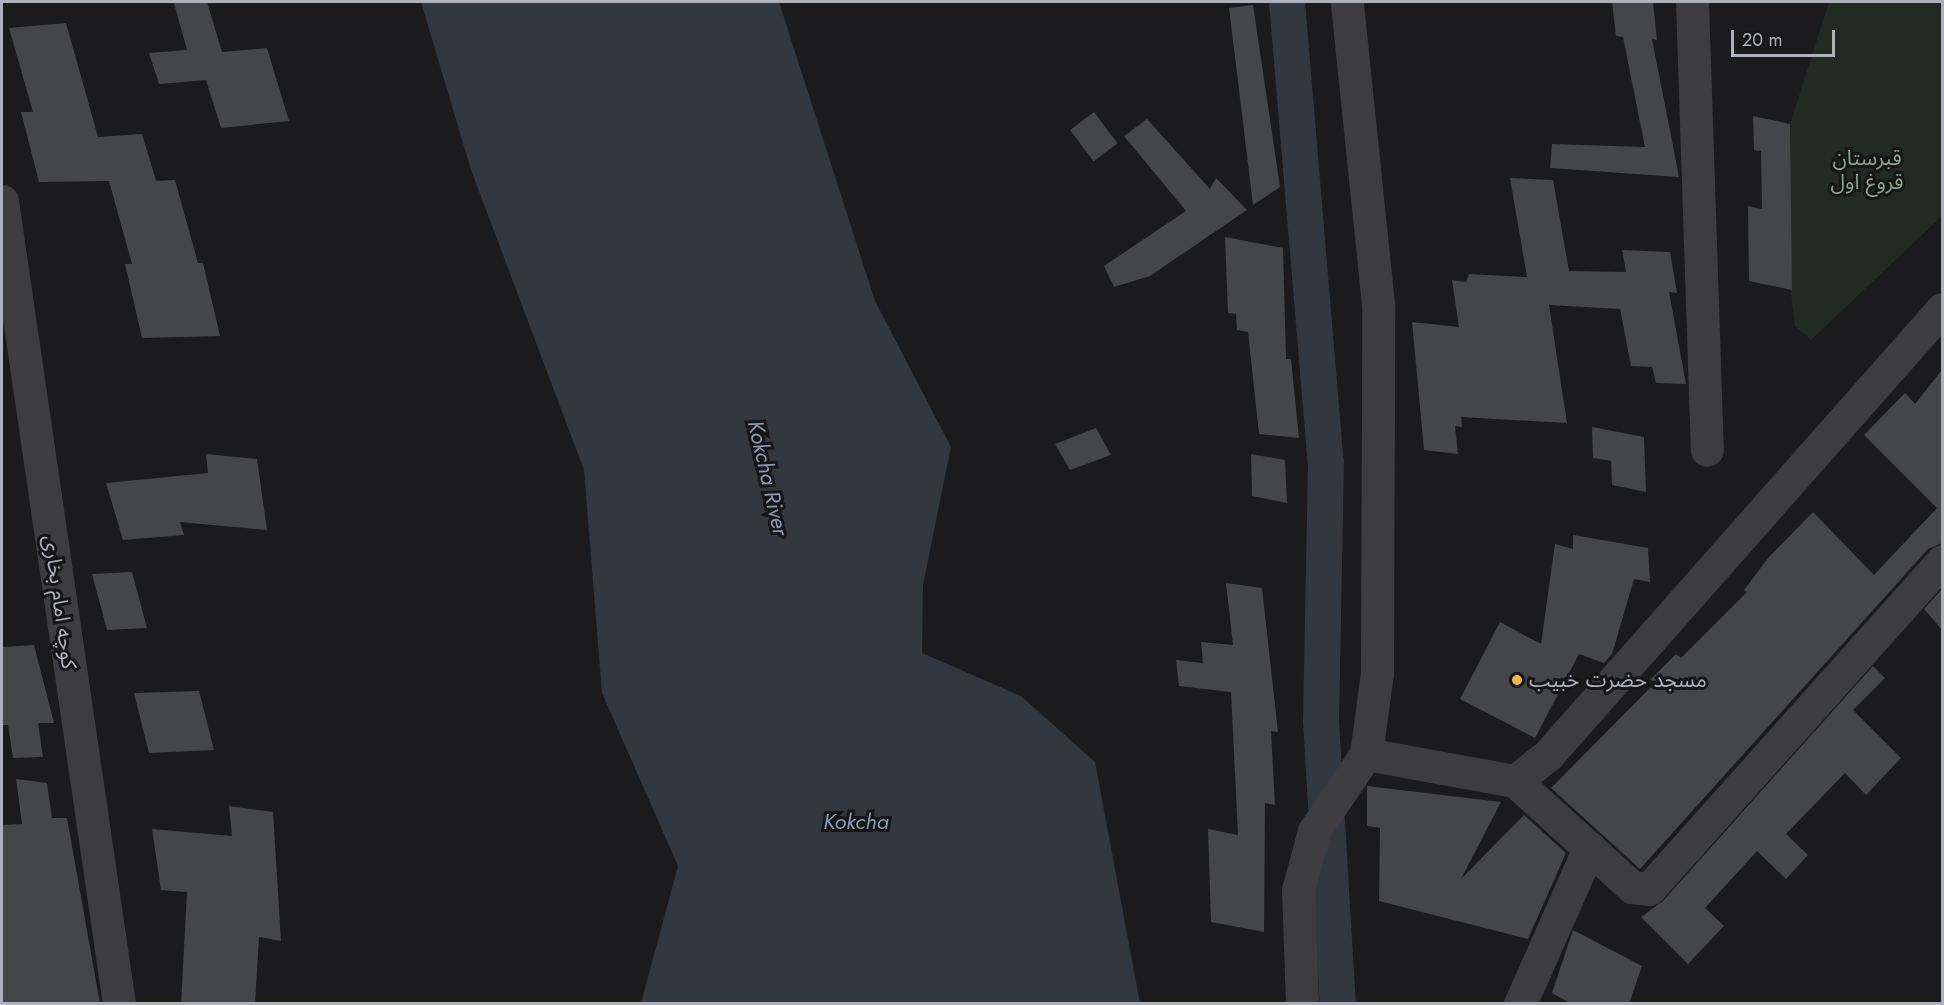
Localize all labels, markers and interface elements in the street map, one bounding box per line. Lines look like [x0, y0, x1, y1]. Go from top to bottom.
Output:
scale bar [1734, 18, 1838, 56]
text: 20 m [1742, 27, 1782, 53]
park label: قبرستان قروغ اول [1830, 145, 1904, 195]
water label: Kokcha River [742, 418, 794, 538]
street label: کوچه امام بخاری [38, 533, 82, 671]
place label: مسجد حضرت خبیب [1529, 667, 1707, 693]
marker: مسجد حضرت خبیب [1510, 673, 1524, 687]
water label: Kokcha [823, 809, 889, 835]

